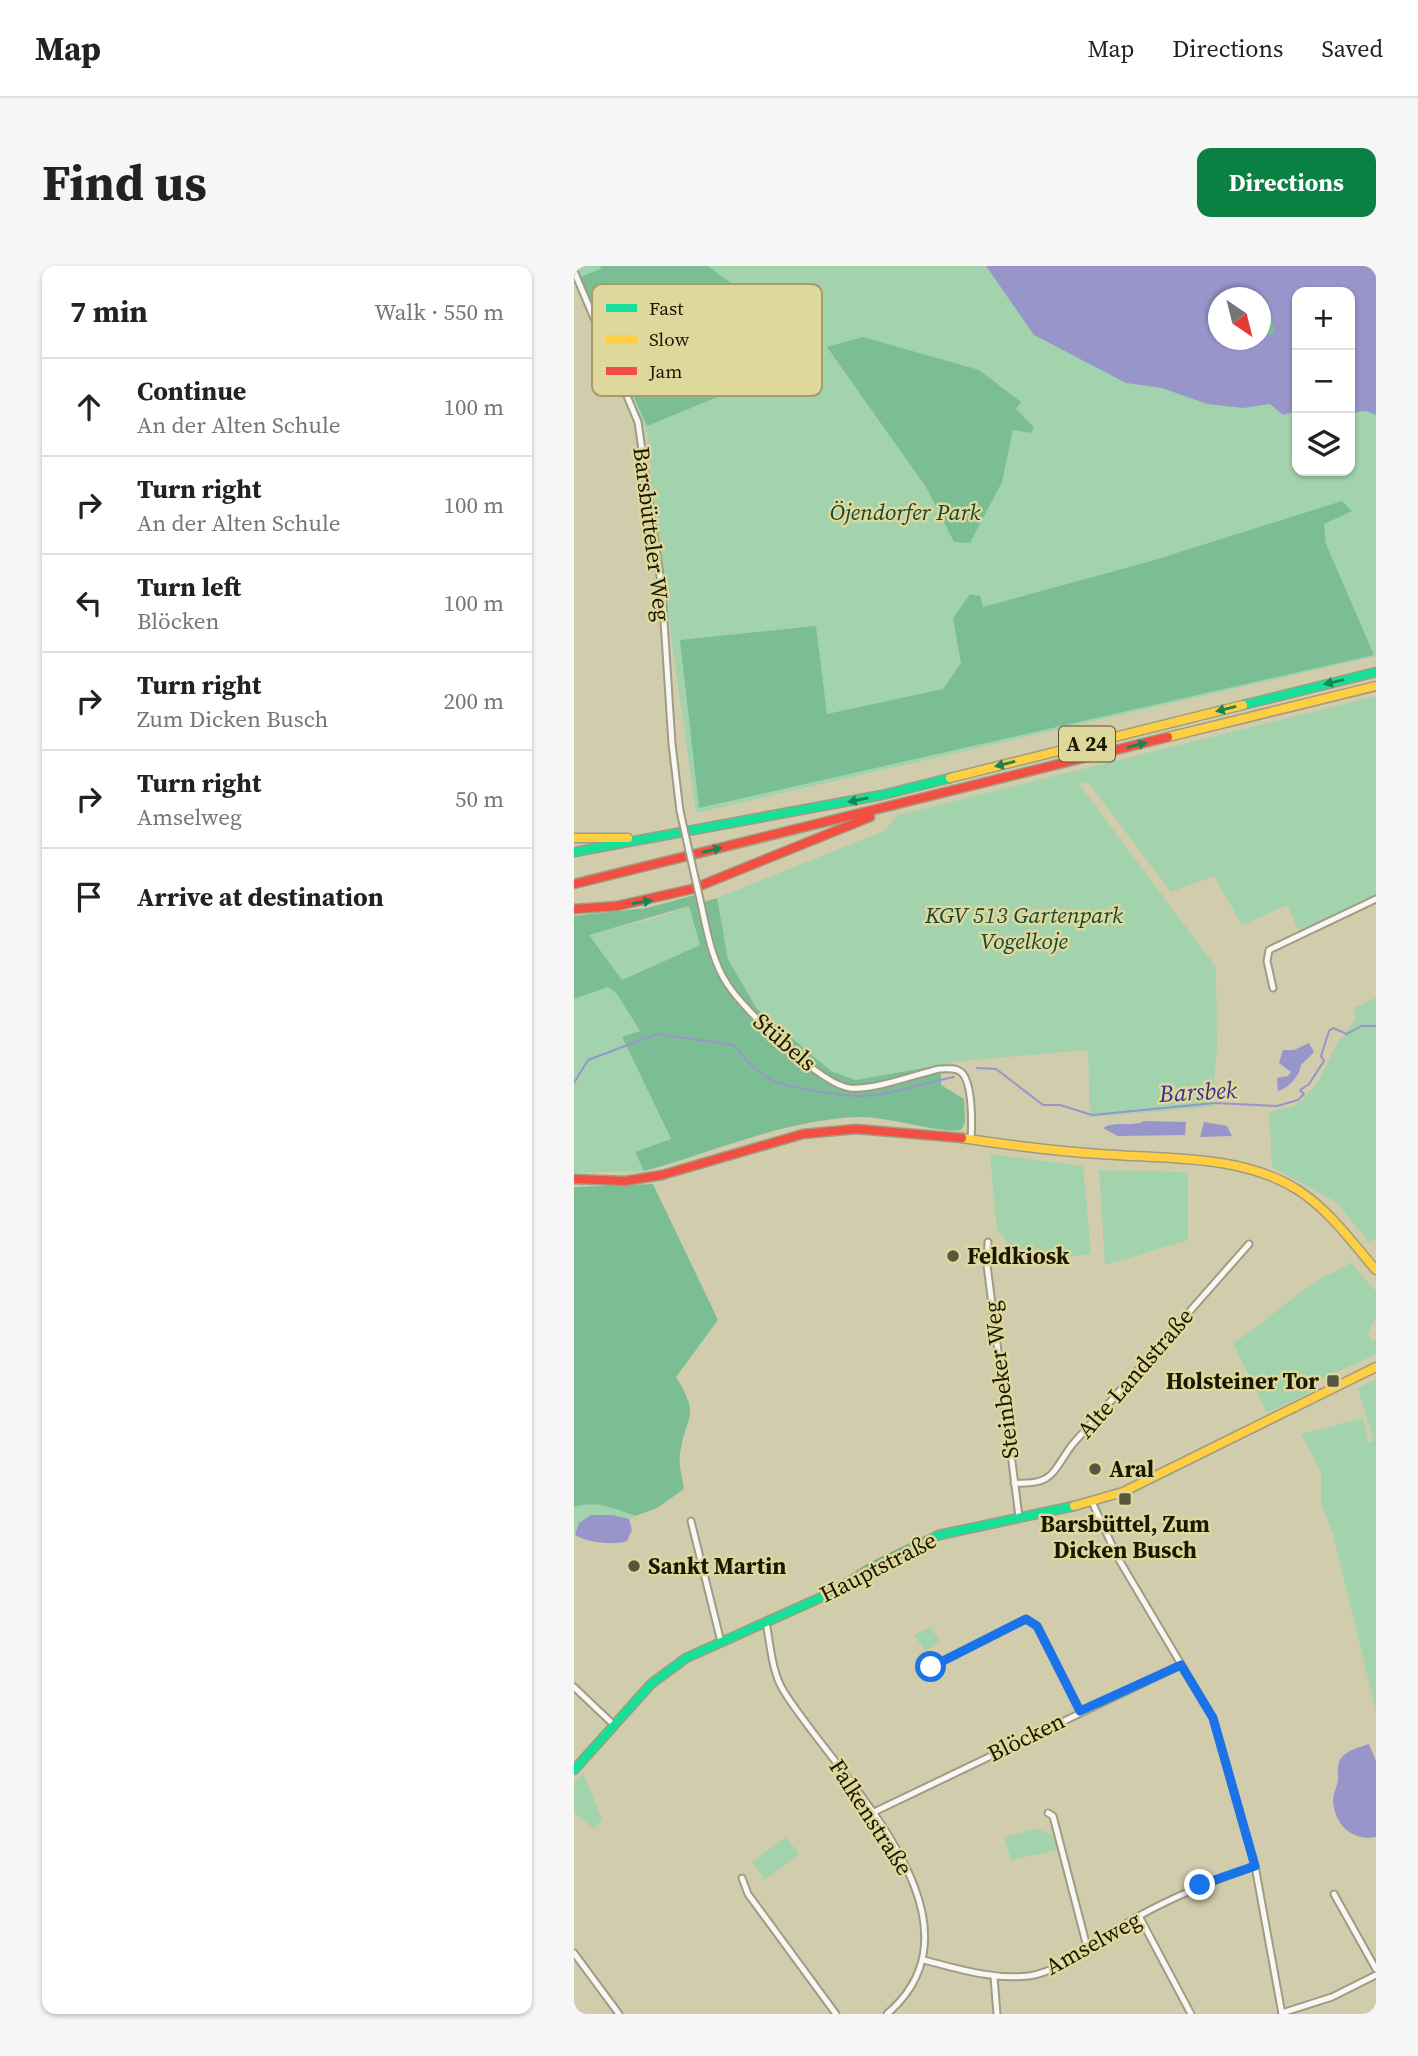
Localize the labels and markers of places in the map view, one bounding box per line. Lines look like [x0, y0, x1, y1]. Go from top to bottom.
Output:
place label: Feldkiosk [967, 1240, 1070, 1272]
marker: Feldkiosk [945, 1248, 961, 1264]
place label: Holsteiner Tor [1166, 1365, 1319, 1397]
marker: Holsteiner Tor [1325, 1373, 1341, 1389]
place label: Aral [1109, 1453, 1154, 1485]
marker: Aral [1087, 1461, 1103, 1477]
marker: Barsbüttel, Zum Dicken Busch [1117, 1491, 1133, 1507]
place label: Barsbüttel, Zum Dicken Busch [1040, 1508, 1210, 1566]
place label: Sankt Martin [648, 1550, 786, 1582]
marker: Sankt Martin [626, 1558, 642, 1574]

